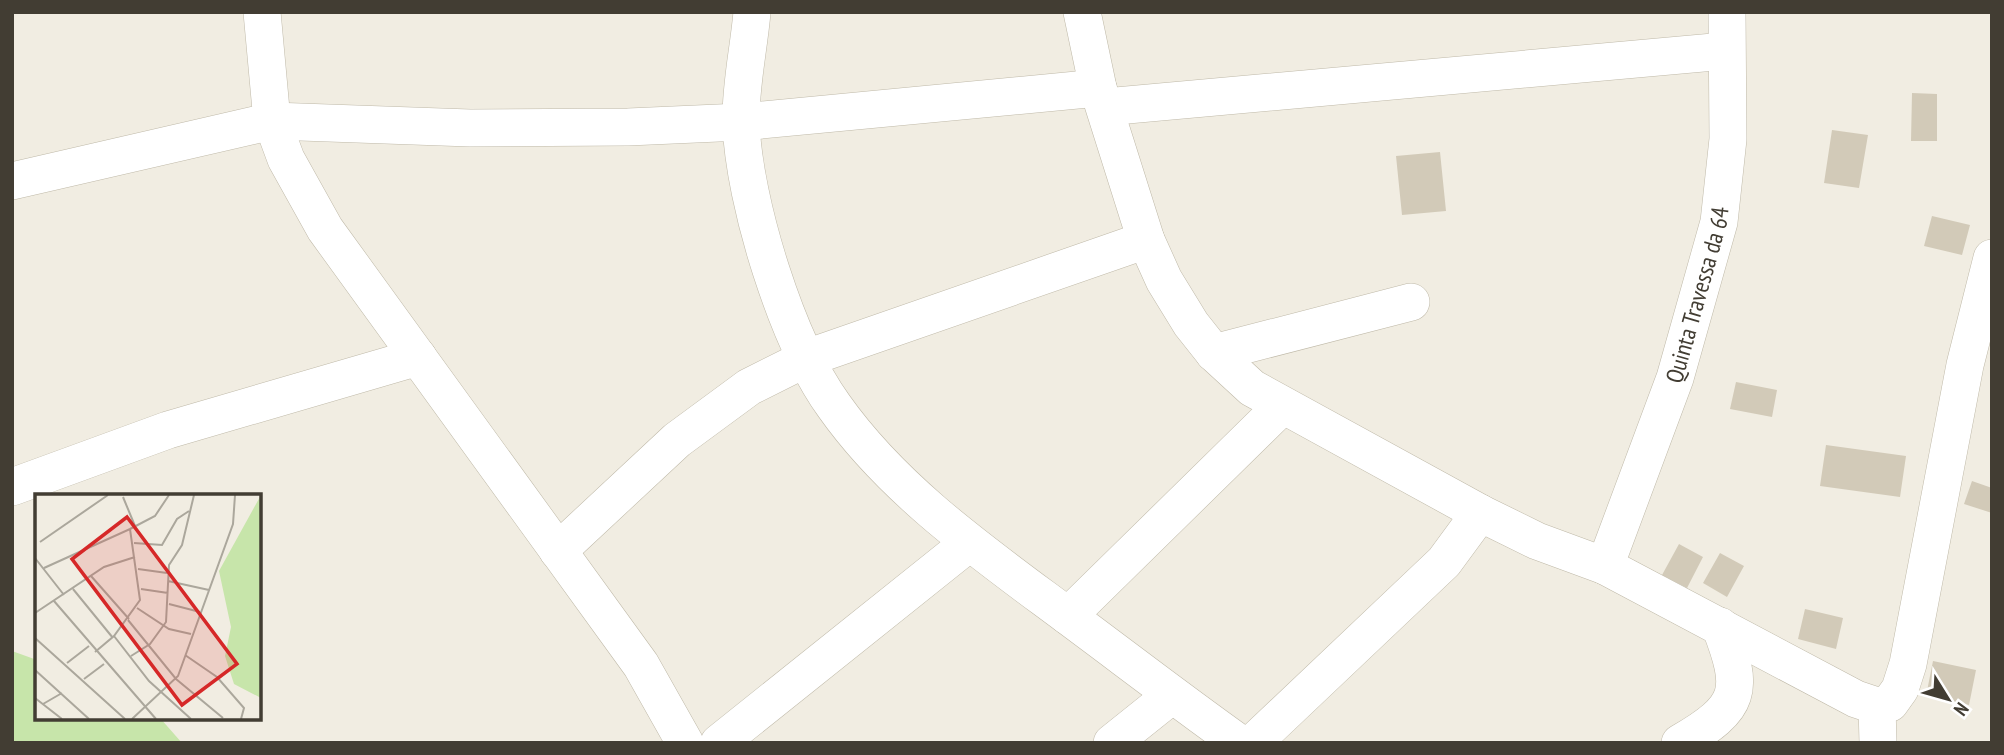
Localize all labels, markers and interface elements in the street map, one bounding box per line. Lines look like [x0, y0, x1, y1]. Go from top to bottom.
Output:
street label: Quinta Travessa da 64 [1658, 205, 1736, 386]
inset map [35, 494, 261, 720]
north arrow [1913, 664, 1983, 734]
text: N [1949, 698, 1974, 721]

